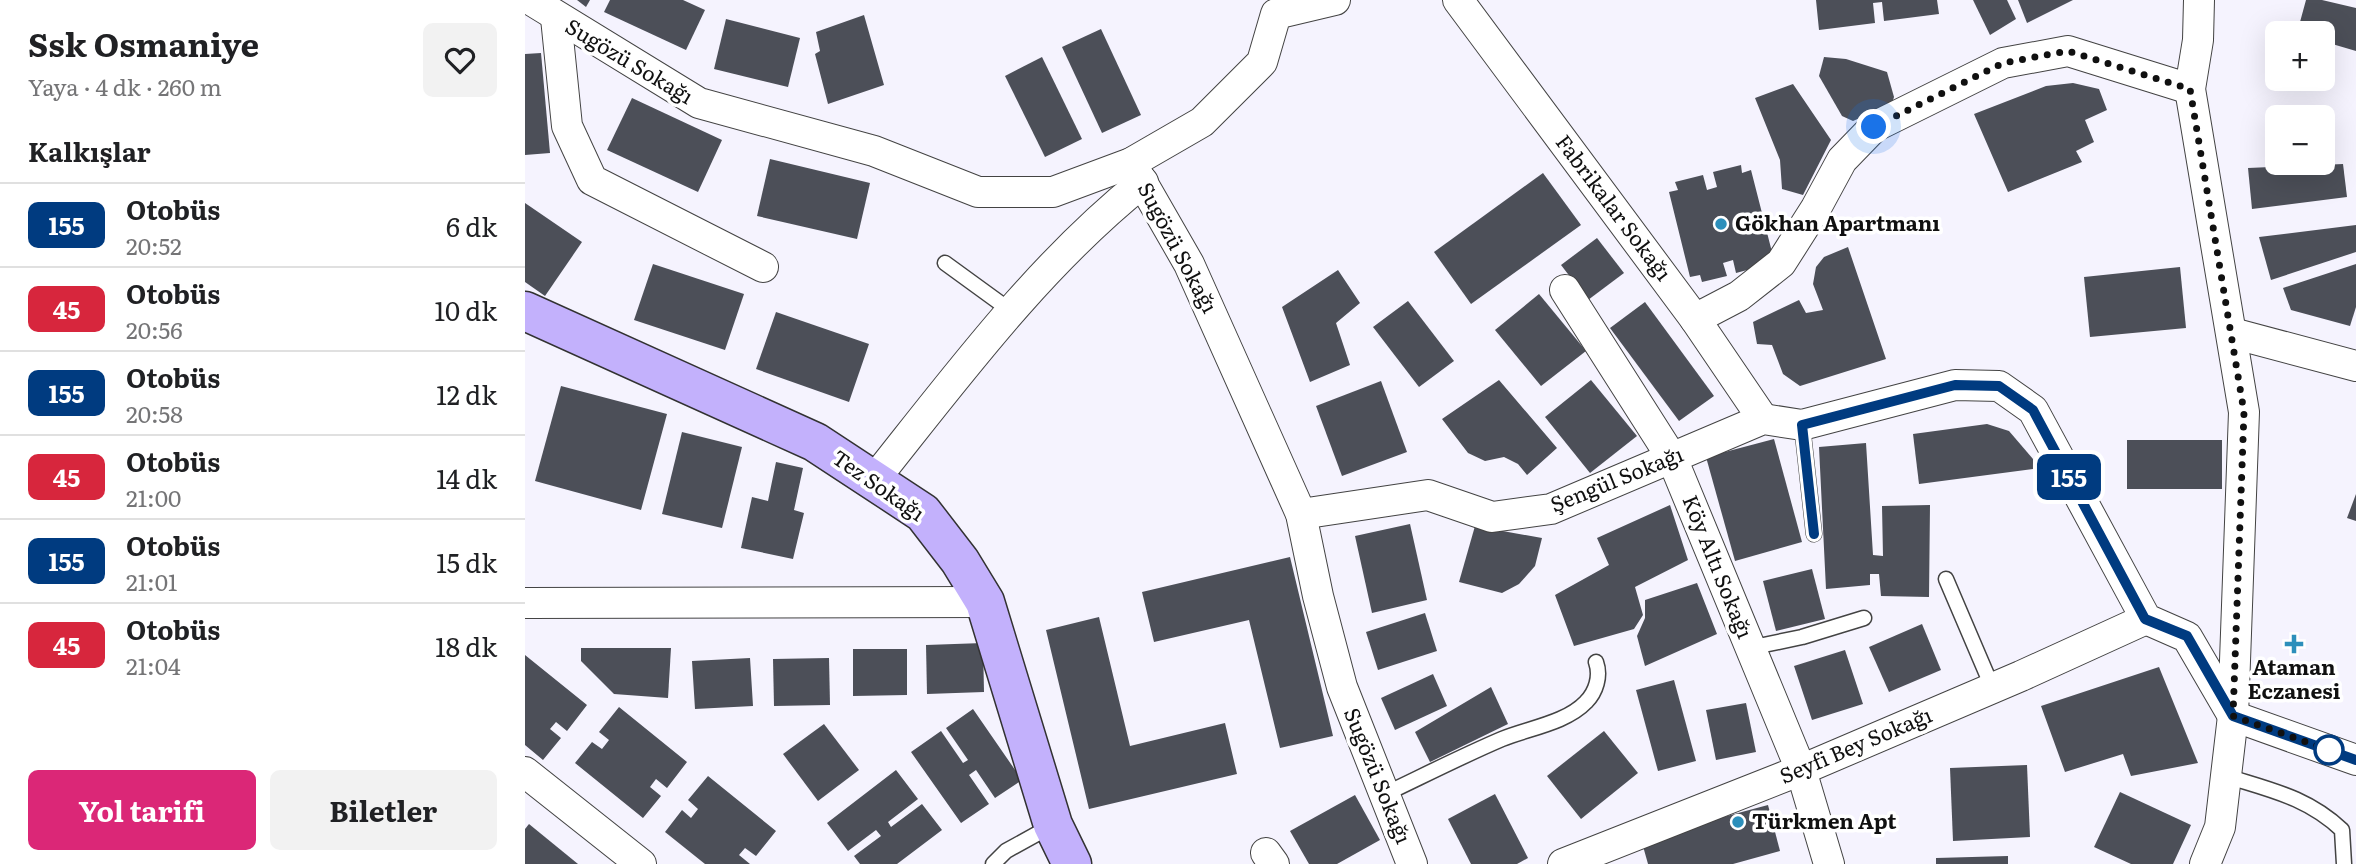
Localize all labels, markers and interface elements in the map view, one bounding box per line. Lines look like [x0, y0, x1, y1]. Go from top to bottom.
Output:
street label: Sugözü Sokağı [560, 9, 700, 110]
text: Ssk Osmaniye [28, 18, 259, 67]
map controls [2265, 21, 2335, 175]
button: + [2265, 21, 2335, 91]
button: heart [423, 23, 497, 97]
text: Yaya · 4 dk · 260 m [28, 69, 222, 103]
button: − [2265, 105, 2335, 175]
your location [1856, 109, 1891, 144]
street label: Fabrikalar Sokağı [1550, 127, 1680, 286]
text: Kalkışlar [28, 131, 151, 170]
street label: Sugözü Sokağı [1132, 176, 1227, 318]
text: Otobüs [126, 189, 220, 228]
text: 6 dk [446, 206, 497, 245]
place label: Gökhan Apartmanı [1735, 206, 1940, 237]
text: 155 [48, 207, 85, 242]
marker: Gökhan Apartmanı [1713, 216, 1729, 232]
text: 20:52 [126, 228, 182, 262]
text: Otobüs [126, 273, 220, 312]
text: 10 dk [434, 290, 497, 329]
text: 45 [53, 291, 80, 326]
text: 20:56 [126, 312, 183, 346]
text: Otobüs [126, 357, 220, 396]
text: 12 dk [436, 374, 497, 413]
text: 155 [48, 375, 85, 410]
text: 20:58 [126, 396, 183, 430]
street label: Şengül Sokağı [1545, 437, 1687, 518]
text: Otobüs [126, 441, 220, 480]
street label: Tez Sokağı [827, 441, 932, 527]
line badge: 155 [2029, 454, 2109, 500]
text: 14 dk [436, 458, 497, 497]
text: 45 [53, 459, 80, 494]
text: 155 [2051, 459, 2087, 494]
text: 21:00 [126, 480, 181, 514]
street label: Köy Altı Sokağı [1676, 490, 1762, 643]
text: Otobüs [126, 525, 220, 564]
text: 15 dk [436, 542, 497, 581]
text: 155 [48, 543, 85, 578]
text: 21:01 [126, 564, 177, 598]
text: Otobüs [126, 609, 220, 648]
text: 18 dk [435, 626, 497, 665]
text: 45 [53, 627, 80, 662]
marker: Ataman Eczanesi [2286, 636, 2302, 652]
text: 21:04 [126, 648, 181, 682]
place label: Ataman Eczanesi [2248, 650, 2341, 705]
street label: Seyfi Bey Sokağı [1774, 698, 1936, 790]
street label: Sugözü Sokağı [1338, 702, 1421, 848]
unlabelled marker [2314, 735, 2344, 765]
button: Yol tarifi [28, 770, 256, 850]
button: Biletler [270, 770, 497, 850]
place label: Türkmen Apt [1752, 804, 1897, 835]
marker: Türkmen Apt [1730, 814, 1746, 830]

